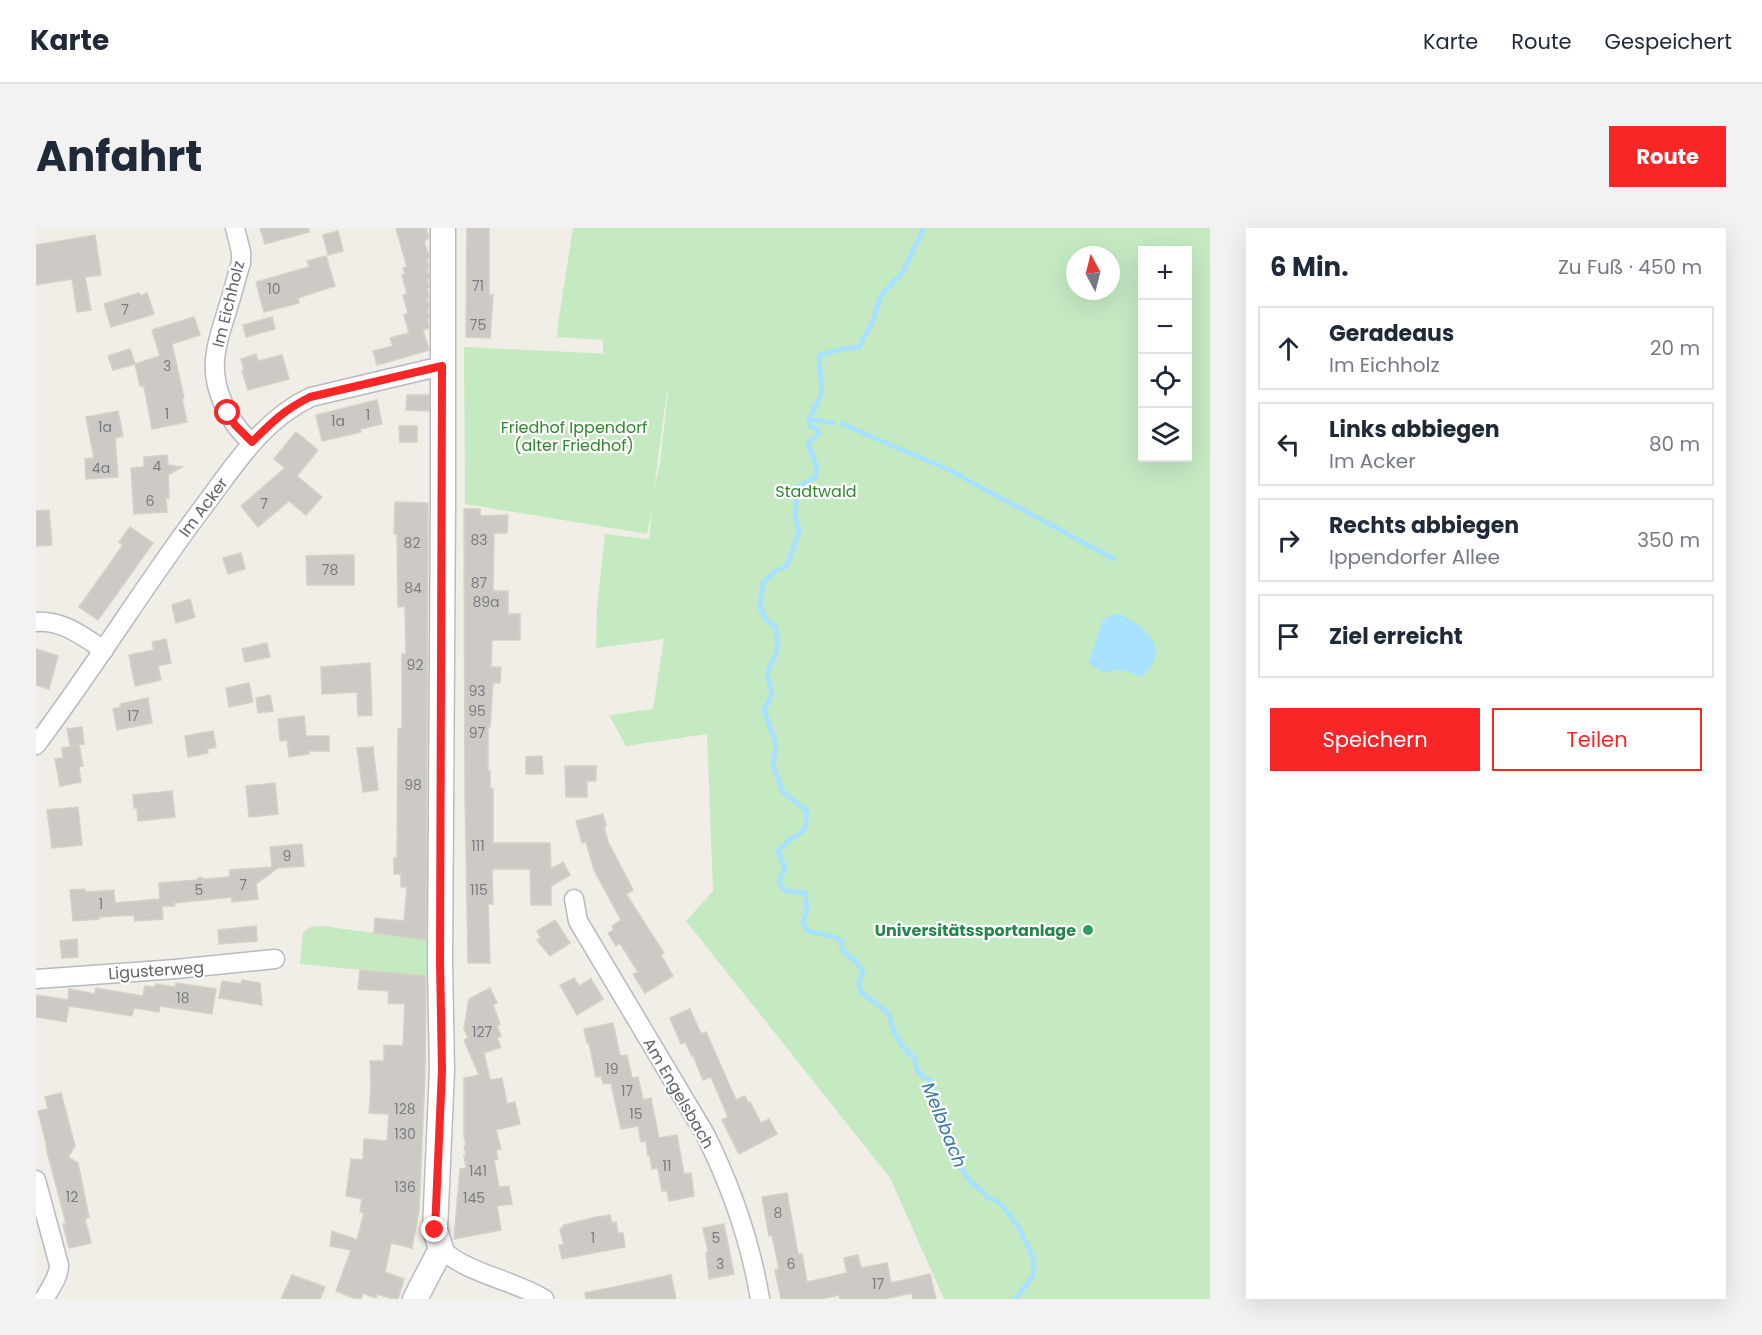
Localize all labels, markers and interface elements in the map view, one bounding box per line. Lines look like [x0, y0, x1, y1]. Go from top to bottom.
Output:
text: Karte [30, 21, 109, 60]
text: Karte [1423, 27, 1478, 56]
text: Route [1511, 27, 1572, 56]
text: Gespeichert [1605, 27, 1732, 56]
button: Route [1609, 126, 1726, 187]
text: Anfahrt [36, 127, 202, 186]
north arrow [1066, 246, 1120, 300]
map controls [1138, 246, 1192, 462]
button: + [1138, 246, 1192, 300]
text: 6 Min. [1270, 249, 1348, 285]
text: Zu Fuß · 450 m [1558, 253, 1702, 281]
street label: Im Eichholz [207, 258, 250, 350]
house number: 71 [472, 276, 484, 296]
house number: 10 [267, 279, 281, 299]
house number: 7 [121, 300, 129, 320]
button: − [1138, 300, 1192, 354]
house number: 75 [470, 315, 486, 335]
text: Geradeaus [1329, 318, 1454, 349]
icon: ahead [1272, 332, 1305, 365]
text: 20 m [1650, 334, 1700, 362]
text: Im Eichholz [1329, 351, 1440, 379]
button: locate [1138, 354, 1192, 408]
house number: 3 [163, 356, 171, 376]
route start [214, 399, 240, 425]
house number: 1 [165, 404, 169, 424]
house number: 1 [366, 405, 370, 425]
button: layers [1138, 408, 1192, 462]
house number: 1a [331, 411, 345, 431]
text: Links abbiegen [1329, 414, 1500, 445]
park label: Friedhof Ippendorf (alter Friedhof) [501, 416, 647, 457]
house number: 1a [98, 417, 112, 437]
icon: left [1272, 428, 1305, 461]
text: 80 m [1649, 430, 1700, 458]
text: Im Acker [1329, 447, 1416, 475]
house number: 4 [153, 456, 162, 476]
house number: 4a [92, 458, 110, 478]
street label: Im Acker [173, 473, 233, 542]
park label: Stadtwald [775, 480, 857, 503]
house number: 6 [146, 491, 155, 511]
house number: 7 [260, 494, 268, 514]
text: Rechts abbiegen [1329, 510, 1519, 541]
icon: right [1272, 524, 1305, 557]
text: 350 m [1637, 526, 1700, 554]
house number: 83 [470, 530, 488, 550]
house number: 82 [404, 533, 420, 553]
text: Ippendorfer Allee [1329, 543, 1500, 571]
house number: 78 [322, 560, 338, 580]
house number: 87 [471, 573, 488, 593]
house number: 84 [404, 578, 422, 598]
house number: 89a [472, 592, 500, 612]
icon: arrive [1272, 620, 1305, 653]
text: Ziel erreicht [1329, 621, 1463, 652]
house number: 92 [407, 655, 423, 675]
house number: 93 [468, 681, 486, 701]
house number: 95 [468, 701, 486, 721]
house number: 17 [127, 706, 139, 726]
button: Speichern [1270, 708, 1480, 771]
button: Teilen [1492, 708, 1702, 771]
house number: 97 [469, 723, 486, 743]
house number: 98 [404, 775, 422, 795]
house number: 111 [471, 836, 485, 856]
house number: 9 [283, 846, 291, 866]
house number: 7 [239, 875, 247, 895]
house number: 5 [195, 880, 203, 900]
house number: 115 [470, 880, 488, 900]
house number: 1 [99, 894, 103, 914]
place label: Universitätssportanlage [875, 919, 1076, 942]
marker: Universitätssportanlage [1081, 923, 1095, 937]
street label: Ligusterweg [107, 956, 205, 985]
house number: 18 [176, 988, 190, 1008]
house number: 127 [472, 1022, 492, 1042]
street label: Am Engelsbach [637, 1034, 720, 1153]
house number: 19 [605, 1059, 619, 1079]
water label: Melbbach [916, 1078, 973, 1171]
house number: 17 [621, 1081, 633, 1101]
house number: 128 [394, 1099, 416, 1119]
house number: 15 [629, 1104, 643, 1124]
house number: 130 [394, 1124, 416, 1144]
house number: 11 [663, 1156, 671, 1176]
house number: 141 [469, 1161, 487, 1181]
house number: 136 [394, 1177, 416, 1197]
house number: 12 [66, 1187, 78, 1207]
house number: 145 [463, 1188, 485, 1208]
house number: 8 [774, 1203, 783, 1223]
route end [421, 1216, 447, 1242]
house number: 1 [591, 1228, 595, 1248]
house number: 5 [712, 1228, 720, 1248]
house number: 3 [716, 1254, 724, 1274]
house number: 6 [787, 1254, 796, 1274]
house number: 17 [872, 1274, 884, 1294]

